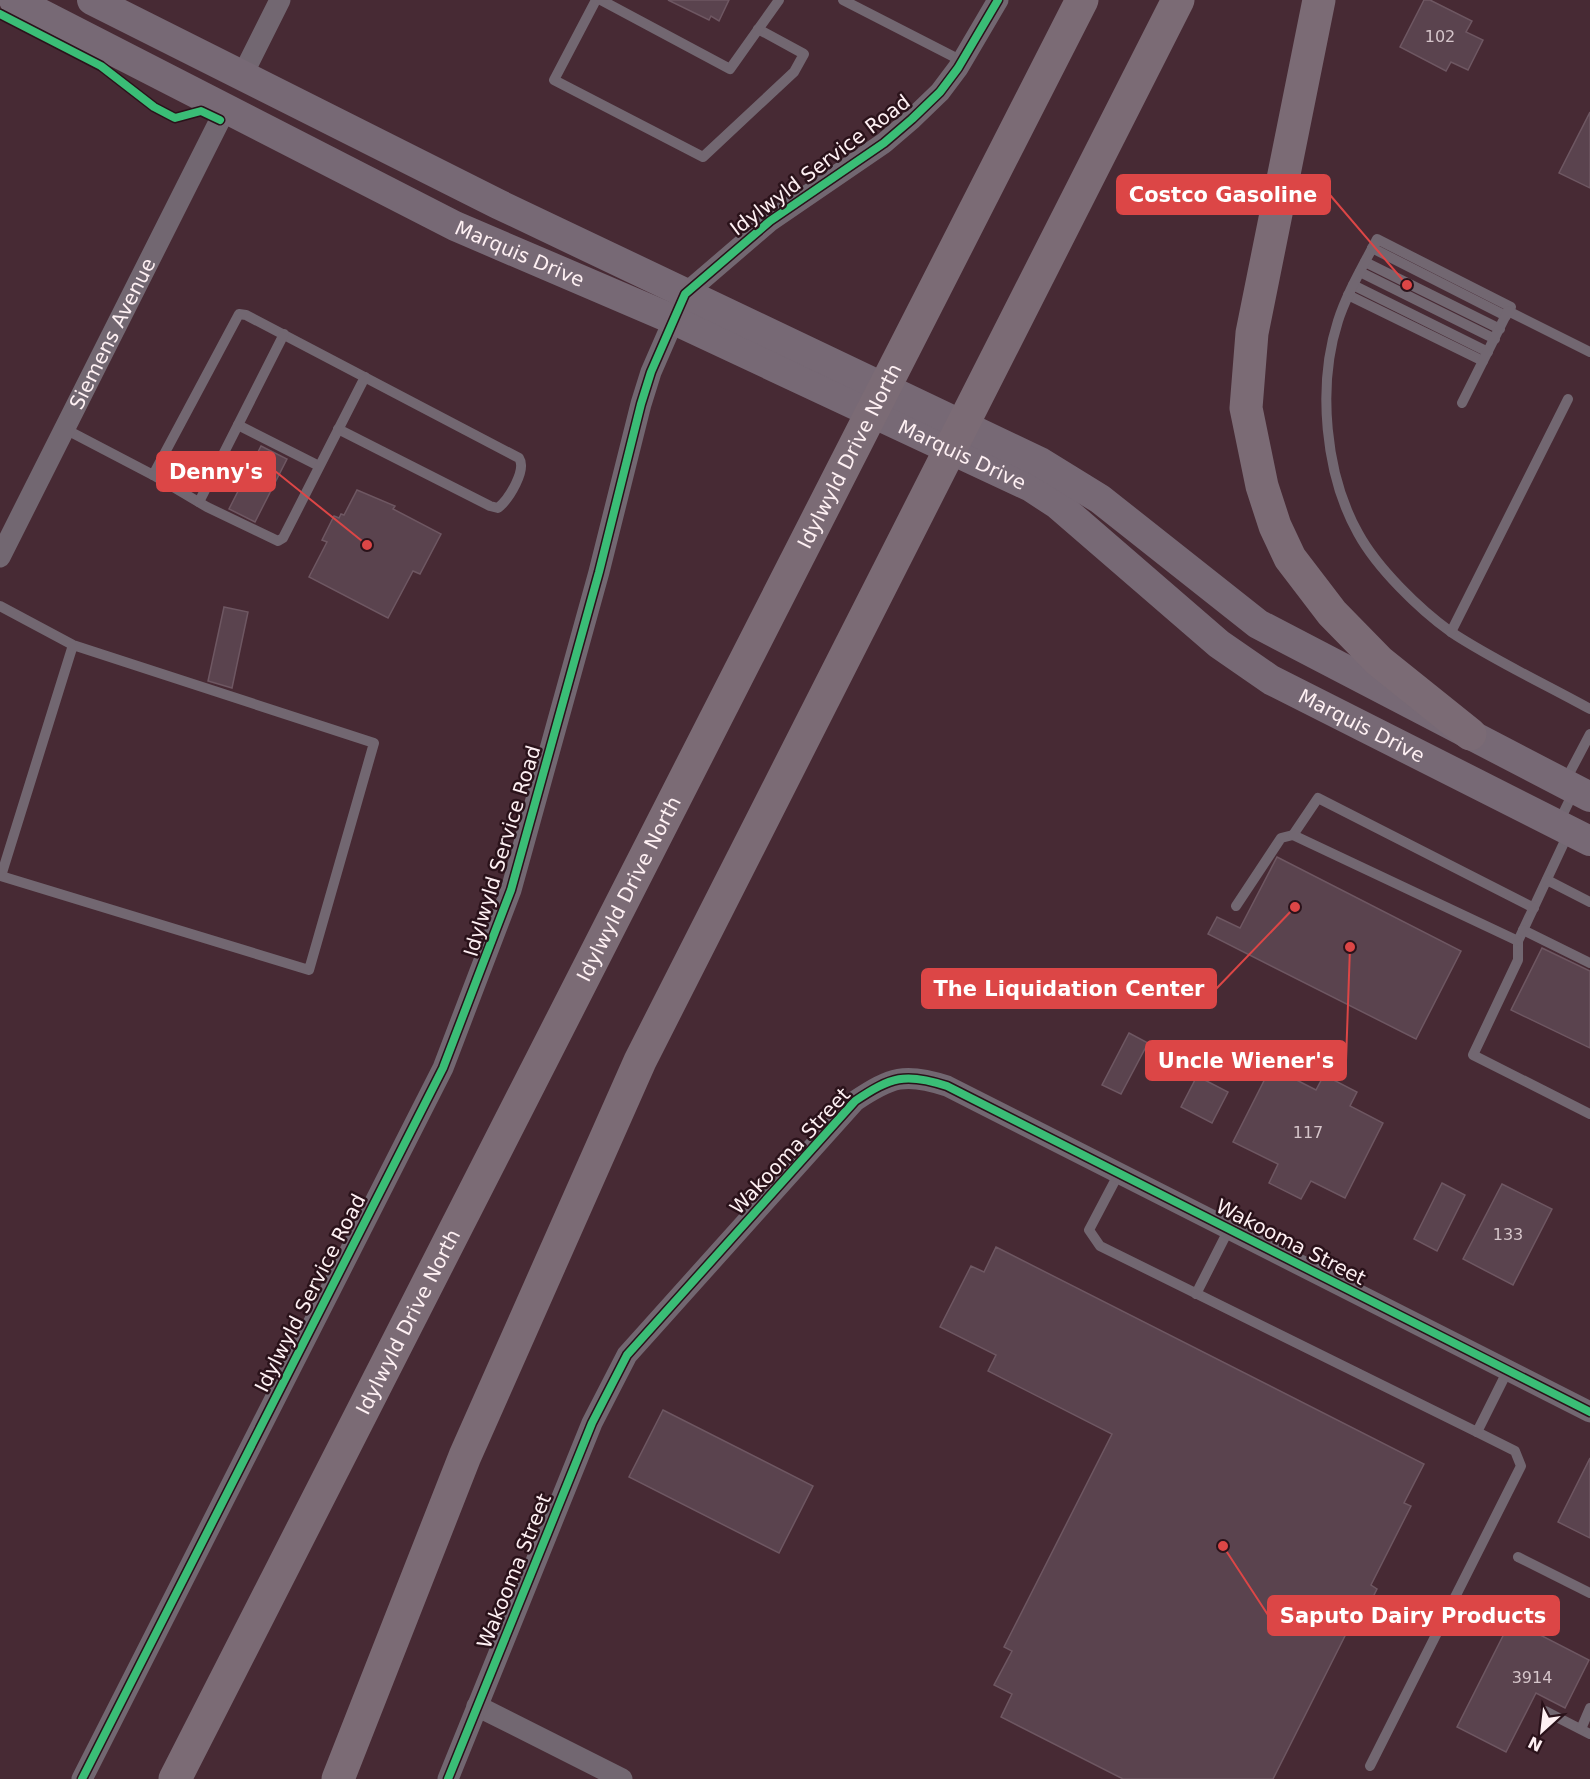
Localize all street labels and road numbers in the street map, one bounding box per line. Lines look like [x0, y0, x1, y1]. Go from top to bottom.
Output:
street label: Idylwyld Service Road [725, 89, 915, 241]
street label: Marquis Drive [451, 215, 588, 292]
street label: Siemens Avenue [64, 254, 160, 413]
street label: Idylwyld Drive North [792, 359, 907, 553]
street label: Marquis Drive [894, 415, 1030, 495]
street label: Marquis Drive [1294, 684, 1429, 768]
street label: Idylwyld Service Road [458, 743, 546, 959]
street label: Idylwyld Drive North [572, 792, 686, 986]
street label: Wakooma Street [725, 1082, 855, 1220]
street label: Idylwyld Service Road [250, 1190, 370, 1396]
street label: Wakooma Street [1212, 1194, 1370, 1290]
street label: Idylwyld Drive North [351, 1225, 465, 1419]
street label: Wakooma Street [472, 1490, 556, 1652]

